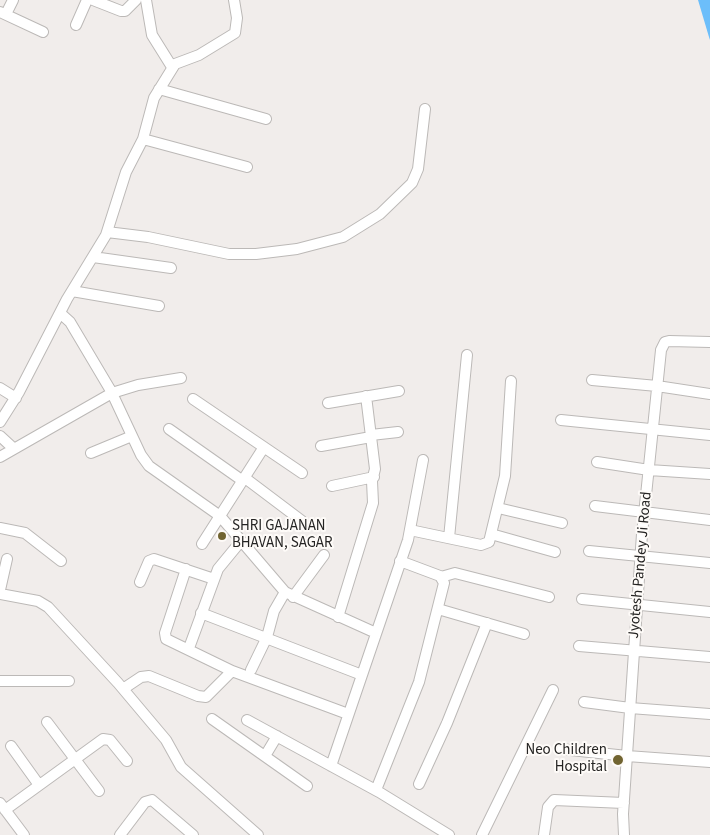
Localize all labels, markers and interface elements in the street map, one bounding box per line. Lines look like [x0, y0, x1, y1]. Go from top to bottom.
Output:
street label: Jyotesh Pandey Ji Road [626, 491, 656, 639]
place label: SHRI GAJANAN BHAVAN, SAGAR [232, 518, 333, 553]
marker: SHRI GAJANAN BHAVAN, SAGAR [216, 530, 228, 542]
place label: Neo Children Hospital [525, 742, 607, 777]
marker: Neo Children Hospital [611, 753, 625, 767]

